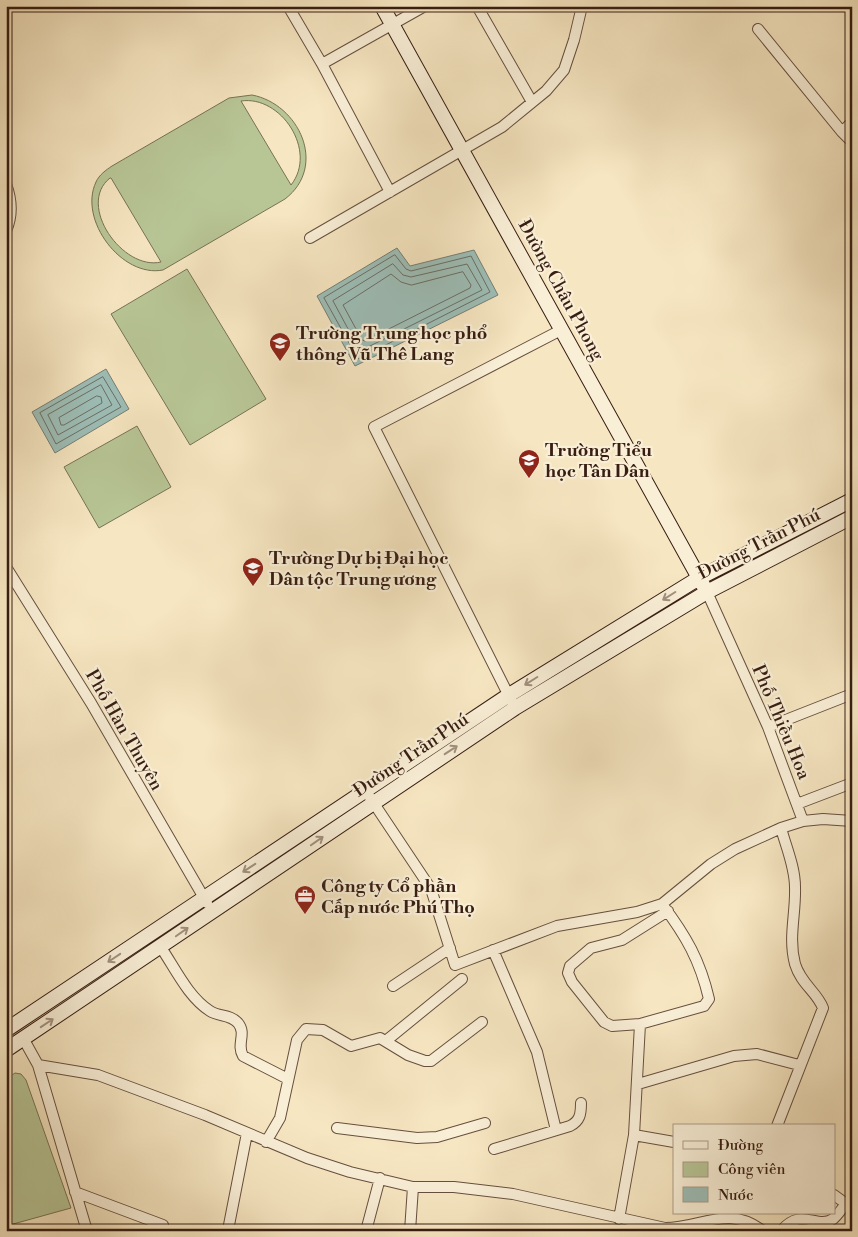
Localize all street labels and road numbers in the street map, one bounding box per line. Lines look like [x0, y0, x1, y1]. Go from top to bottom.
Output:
street label: Đường Châu Phong [513, 216, 610, 365]
street label: Đường Trần Phú [694, 503, 825, 585]
street label: Phố Thiều Hoa [746, 661, 816, 784]
street label: Phố Hàn Thuyên [80, 665, 168, 795]
street label: Đường Trần Phú [349, 707, 474, 802]

